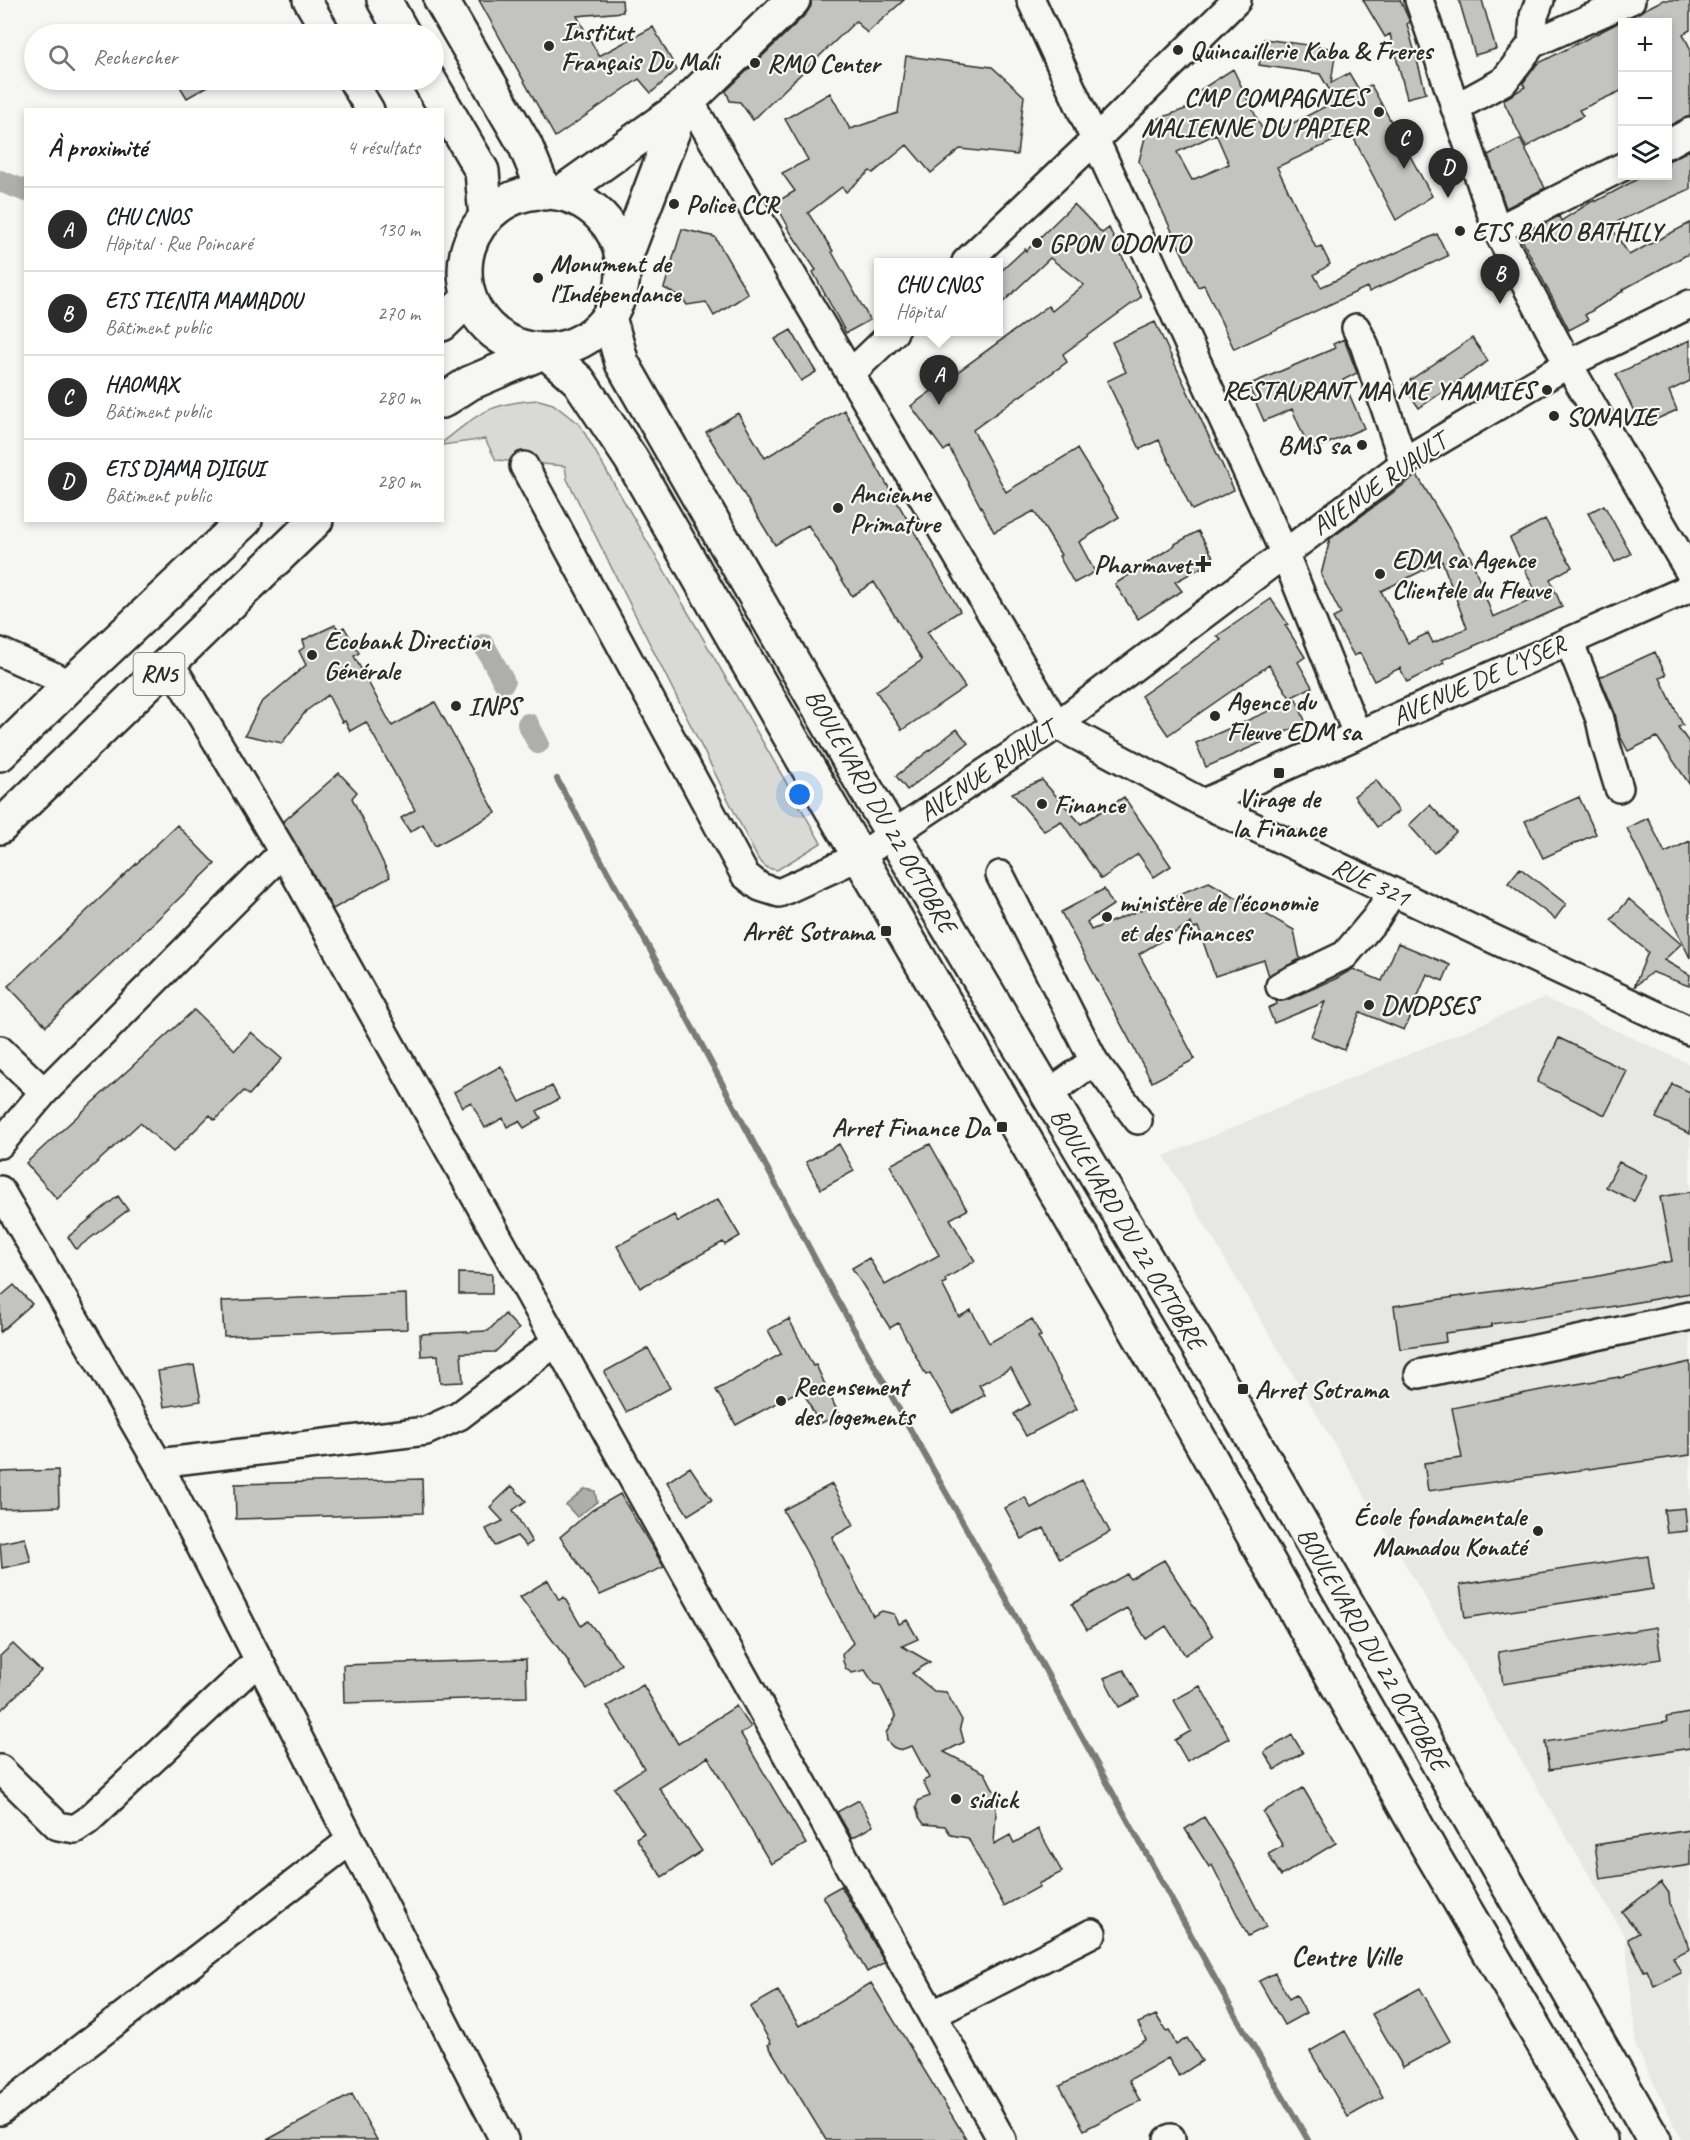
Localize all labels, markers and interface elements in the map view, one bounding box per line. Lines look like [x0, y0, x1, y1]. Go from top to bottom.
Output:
place label: Institut Français Du Mali [561, 15, 721, 78]
map controls [1618, 18, 1672, 180]
button: + [1618, 18, 1672, 72]
search box [24, 24, 444, 90]
place label: Quincaillerie Kaba & Freres [1190, 34, 1435, 67]
marker: Institut Français Du Mali [542, 39, 556, 53]
icon: search [45, 41, 78, 74]
text: Rechercher [93, 43, 177, 71]
marker: Quincaillerie Kaba & Freres [1171, 43, 1185, 57]
place label: RMO Center [767, 47, 882, 80]
marker: RMO Center [748, 56, 762, 70]
button: − [1618, 72, 1672, 126]
place label: CMP COMPAGNIES MALIENNE DU PAPIER [1141, 81, 1371, 144]
marker: CMP COMPAGNIES MALIENNE DU PAPIER [1372, 105, 1386, 119]
pin: C [1384, 120, 1424, 169]
button: layers [1618, 126, 1672, 180]
text: À proximité [48, 131, 147, 164]
text: 4 résultats [347, 135, 420, 160]
pin: D [1428, 148, 1468, 198]
place label: Police CCR [686, 188, 781, 221]
marker: Police CCR [667, 197, 681, 211]
text: CHU CNOS [105, 203, 190, 231]
place label: ETS BAKO BATHILY [1472, 215, 1666, 248]
text: A [62, 217, 73, 242]
text: 130 m [377, 217, 420, 242]
marker: ETS BAKO BATHILY [1453, 224, 1467, 238]
place label: GPON ODONTO [1049, 227, 1194, 260]
text: Hôpital · Rue Poincaré [105, 231, 253, 256]
marker: GPON ODONTO [1030, 236, 1044, 250]
place label: Monument de l'Indépendance [550, 247, 683, 310]
pin: B [1480, 254, 1520, 304]
popup [874, 258, 1003, 336]
marker: Monument de l'Indépendance [531, 271, 545, 285]
text: CHU CNOS [896, 271, 981, 299]
text: ETS TIENTA MAMADOU [105, 287, 301, 315]
text: Hôpital [896, 299, 944, 324]
text: B [62, 301, 73, 326]
text: 270 m [377, 301, 420, 326]
text: Bâtiment public [105, 315, 212, 340]
pin: A [920, 356, 958, 405]
text: HAOMAX [105, 371, 178, 399]
place label: RESTAURANT MA ME YAMMIES [1222, 374, 1539, 407]
marker: RESTAURANT MA ME YAMMIES [1540, 383, 1554, 397]
text: C [63, 385, 72, 410]
text: 280 m [377, 385, 420, 410]
text: Bâtiment public [105, 399, 212, 424]
place label: SONAVIE [1566, 400, 1661, 433]
marker: SONAVIE [1547, 409, 1561, 423]
street label: AVENUE RUAULT [1305, 422, 1458, 543]
place label: BMS sa [1278, 429, 1352, 462]
marker: BMS sa [1355, 438, 1369, 452]
text: ETS DJAMA DJIGUI [105, 455, 265, 483]
text: D [62, 469, 73, 494]
text: 280 m [377, 469, 420, 494]
place label: Ancienne Primature [850, 477, 942, 540]
text: Bâtiment public [105, 483, 212, 508]
marker: Ancienne Primature [831, 501, 845, 515]
place label: EDM sa Agence Clientele du Fleuve [1392, 543, 1553, 606]
place label: Pharmavet [1094, 548, 1194, 581]
marker: Pharmavet [1196, 557, 1210, 571]
marker: EDM sa Agence Clientele du Fleuve [1373, 567, 1387, 581]
place label: Ecobank Direction Générale [324, 624, 491, 687]
street label: AVENUE DE L'YSER [1387, 626, 1573, 733]
marker: Ecobank Direction Générale [305, 648, 319, 662]
road number: RN5 [134, 653, 184, 695]
street label: BOULEVARD DU 22 OCTOBRE [798, 683, 966, 942]
place label: Agence du Fleuve EDM sa [1227, 685, 1363, 748]
place label: INPS [468, 690, 524, 723]
marker: INPS [449, 699, 463, 713]
marker: Agence du Fleuve EDM sa [1208, 709, 1222, 723]
street label: AVENUE RUAULT [913, 710, 1066, 829]
marker: Virage de la Finance [1272, 766, 1286, 780]
your location [785, 780, 814, 809]
place label: Virage de la Finance [1233, 782, 1328, 845]
place label: Finance [1054, 788, 1127, 821]
marker: Finance [1035, 797, 1049, 811]
street label: RUE 321 [1327, 850, 1416, 915]
place label: ministère de l'économie et des finances [1119, 886, 1319, 949]
marker: ministère de l'économie et des finances [1100, 910, 1114, 924]
place label: Arrêt Sotrama [743, 915, 876, 948]
marker: Arrêt Sotrama [879, 924, 893, 938]
place label: DNDPSES [1381, 989, 1482, 1022]
marker: DNDPSES [1362, 998, 1376, 1012]
street label: BOULEVARD DU 22 OCTOBRE [1043, 1102, 1215, 1359]
place label: Arret Finance Da [832, 1111, 992, 1144]
marker: Arret Finance Da [995, 1120, 1009, 1134]
place label: Recensement des logements [793, 1370, 917, 1433]
place label: Arret Sotrama [1255, 1373, 1390, 1406]
marker: Arret Sotrama [1236, 1382, 1250, 1396]
marker: Recensement des logements [774, 1394, 788, 1408]
place label: École fondamentale Mamadou Konaté [1354, 1500, 1531, 1563]
street label: BOULEVARD DU 22 OCTOBRE [1290, 1521, 1458, 1780]
marker: École fondamentale Mamadou Konaté [1531, 1524, 1545, 1538]
place label: sidick [968, 1783, 1020, 1816]
marker: sidick [949, 1792, 963, 1806]
district label: Centre Ville [1291, 1939, 1403, 1974]

